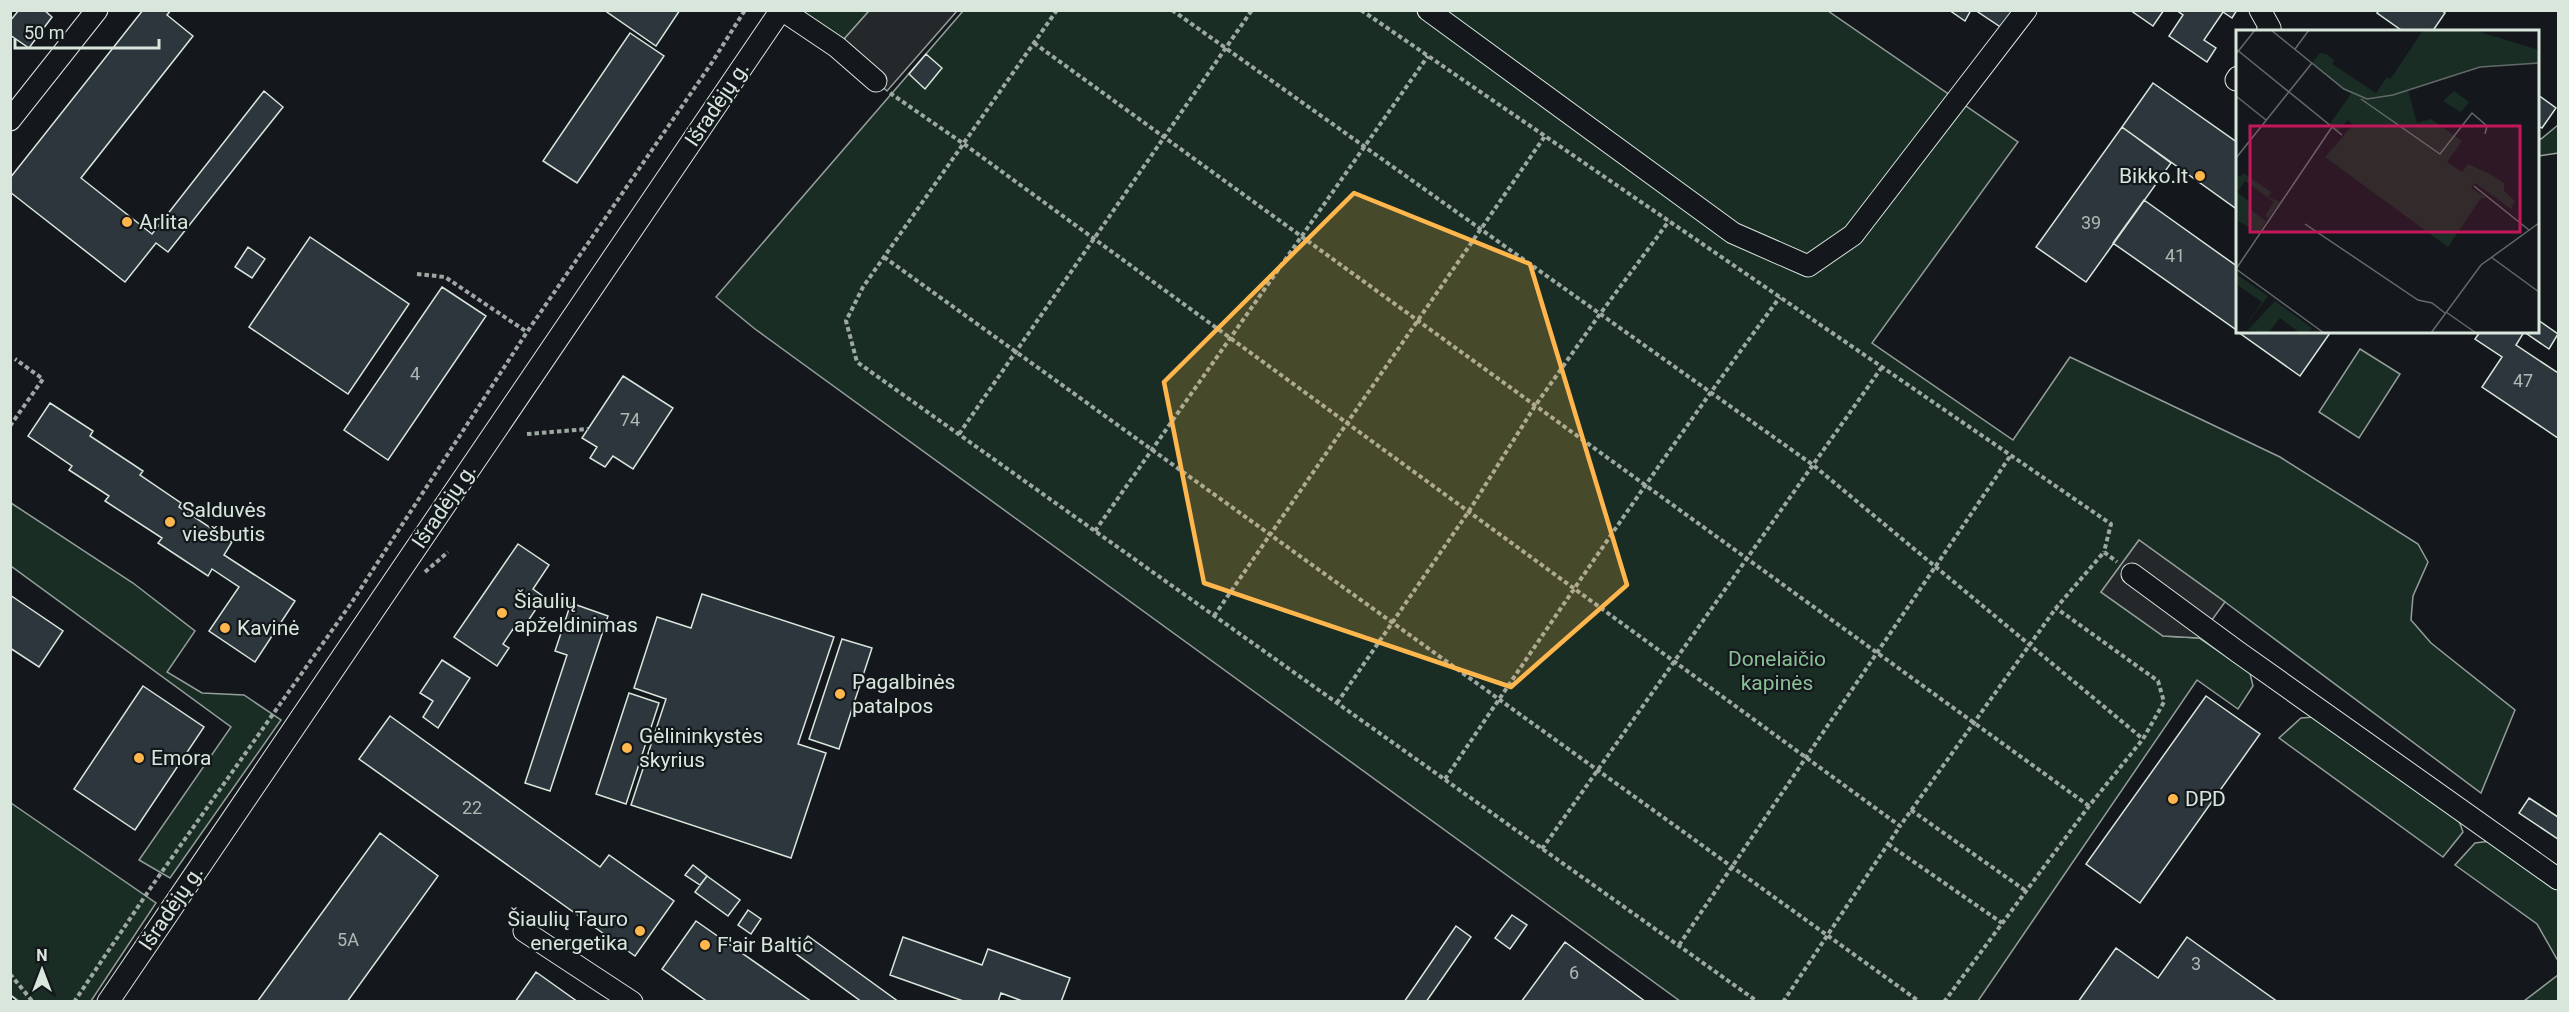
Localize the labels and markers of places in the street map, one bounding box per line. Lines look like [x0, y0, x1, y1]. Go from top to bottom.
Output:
place label: Bikko.lt [2119, 164, 2188, 188]
marker: Bikko.lt [2193, 169, 2207, 183]
place label: Arlita [139, 210, 188, 234]
marker: Arlita [120, 215, 134, 229]
place label: Salduvės viešbutis [182, 498, 266, 546]
marker: Salduvės viešbutis [163, 515, 177, 529]
place label: Šiaulių apželdinimas [514, 589, 638, 637]
marker: Šiaulių apželdinimas [495, 606, 509, 620]
place label: Kavinė [237, 616, 299, 640]
marker: Kavinė [218, 621, 232, 635]
place label: Pagalbinės patalpos [852, 670, 955, 718]
marker: Pagalbinės patalpos [833, 687, 847, 701]
place label: Gėlininkystės skyrius [639, 724, 763, 772]
marker: Gėlininkystės skyrius [620, 741, 634, 755]
place label: Emora [151, 746, 211, 770]
marker: Emora [132, 751, 146, 765]
place label: DPD [2185, 787, 2226, 811]
marker: DPD [2166, 792, 2180, 806]
place label: Šiaulių Tauro energetika [508, 907, 628, 955]
marker: Šiaulių Tauro energetika [633, 924, 647, 938]
place label: F'air Baltic [717, 933, 813, 957]
marker: F'air Baltic [698, 938, 712, 952]

